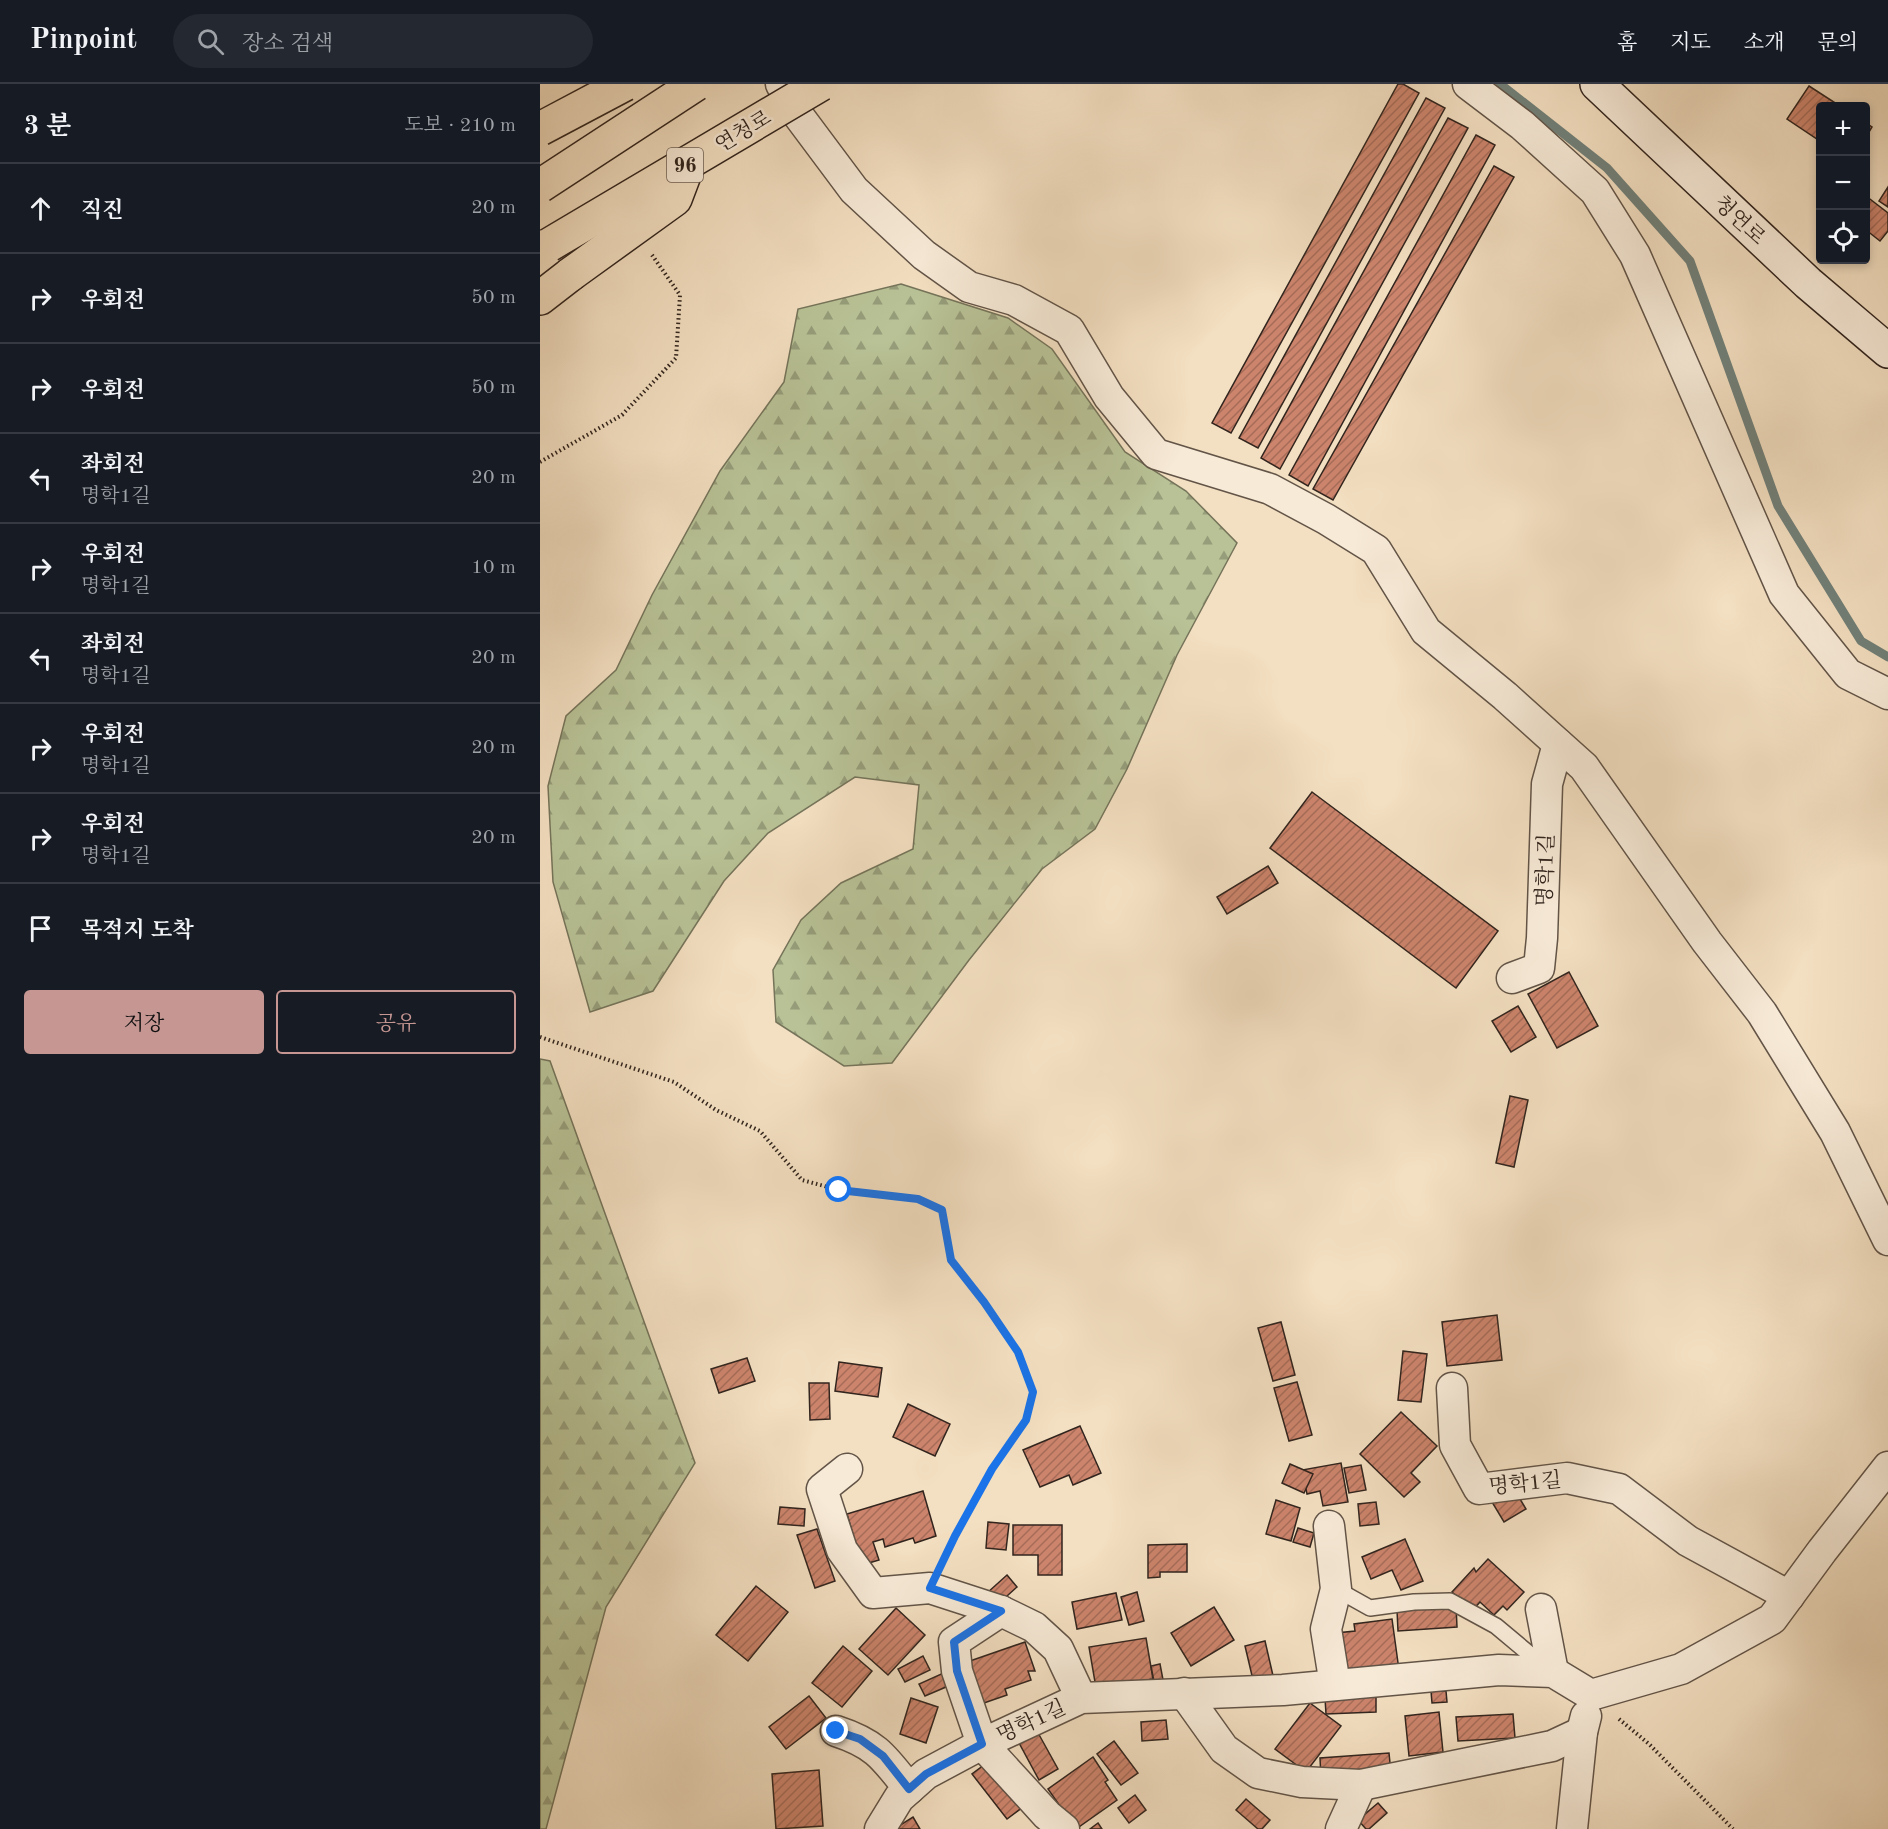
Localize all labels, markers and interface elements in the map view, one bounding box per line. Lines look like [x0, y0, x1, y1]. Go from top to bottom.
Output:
search box [173, 14, 593, 68]
icon: search [194, 25, 227, 58]
text: Pinpoint [30, 27, 137, 55]
text: 장소 검색 [242, 33, 333, 55]
text: 홈 [1617, 33, 1637, 54]
text: 지도 [1670, 33, 1711, 54]
text: 소개 [1744, 33, 1784, 54]
text: 문의 [1817, 33, 1858, 54]
map controls [1816, 102, 1870, 264]
button: + [1816, 102, 1870, 156]
street label: 연청로 [711, 106, 775, 157]
text: 3 분 [24, 114, 71, 140]
text: 도보 · 210 m [404, 116, 516, 136]
road number: 96 [667, 148, 703, 182]
button: − [1816, 156, 1870, 210]
street label: 청연로 [1710, 191, 1770, 250]
icon: ahead [24, 192, 57, 225]
text: 20 m [471, 198, 516, 218]
text: 직진 [81, 200, 124, 222]
button: locate [1816, 210, 1870, 264]
icon: right [24, 282, 57, 315]
text: 50 m [471, 288, 516, 308]
text: 우회전 [81, 290, 145, 312]
icon: right [24, 372, 57, 405]
text: 50 m [471, 378, 516, 398]
text: 우회전 [81, 380, 145, 402]
text: 좌회전 [81, 454, 145, 476]
icon: left [24, 462, 57, 495]
text: 20 m [471, 468, 516, 488]
text: 명학1길 [81, 487, 151, 507]
text: 우회전 [81, 544, 145, 566]
icon: right [24, 552, 57, 585]
text: 10 m [471, 558, 516, 578]
text: 명학1길 [81, 577, 151, 597]
text: 좌회전 [81, 634, 145, 656]
icon: left [24, 642, 57, 675]
text: 20 m [471, 648, 516, 668]
text: 명학1길 [81, 667, 151, 687]
text: 우회전 [81, 724, 145, 746]
icon: right [24, 732, 57, 765]
text: 20 m [471, 738, 516, 758]
text: 명학1길 [81, 757, 151, 777]
text: 우회전 [81, 814, 145, 836]
icon: right [24, 822, 57, 855]
text: 20 m [471, 828, 516, 848]
street label: 명학1길 [1533, 833, 1558, 907]
text: 명학1길 [81, 847, 151, 867]
icon: arrive [24, 912, 57, 945]
text: 목적지 도착 [81, 920, 193, 942]
button: 저장 [24, 990, 264, 1054]
button: 공유 [276, 990, 516, 1054]
route start [825, 1176, 851, 1202]
street label: 명학1길 [1488, 1468, 1563, 1499]
street label: 명학1길 [993, 1696, 1069, 1747]
route end [822, 1717, 848, 1743]

